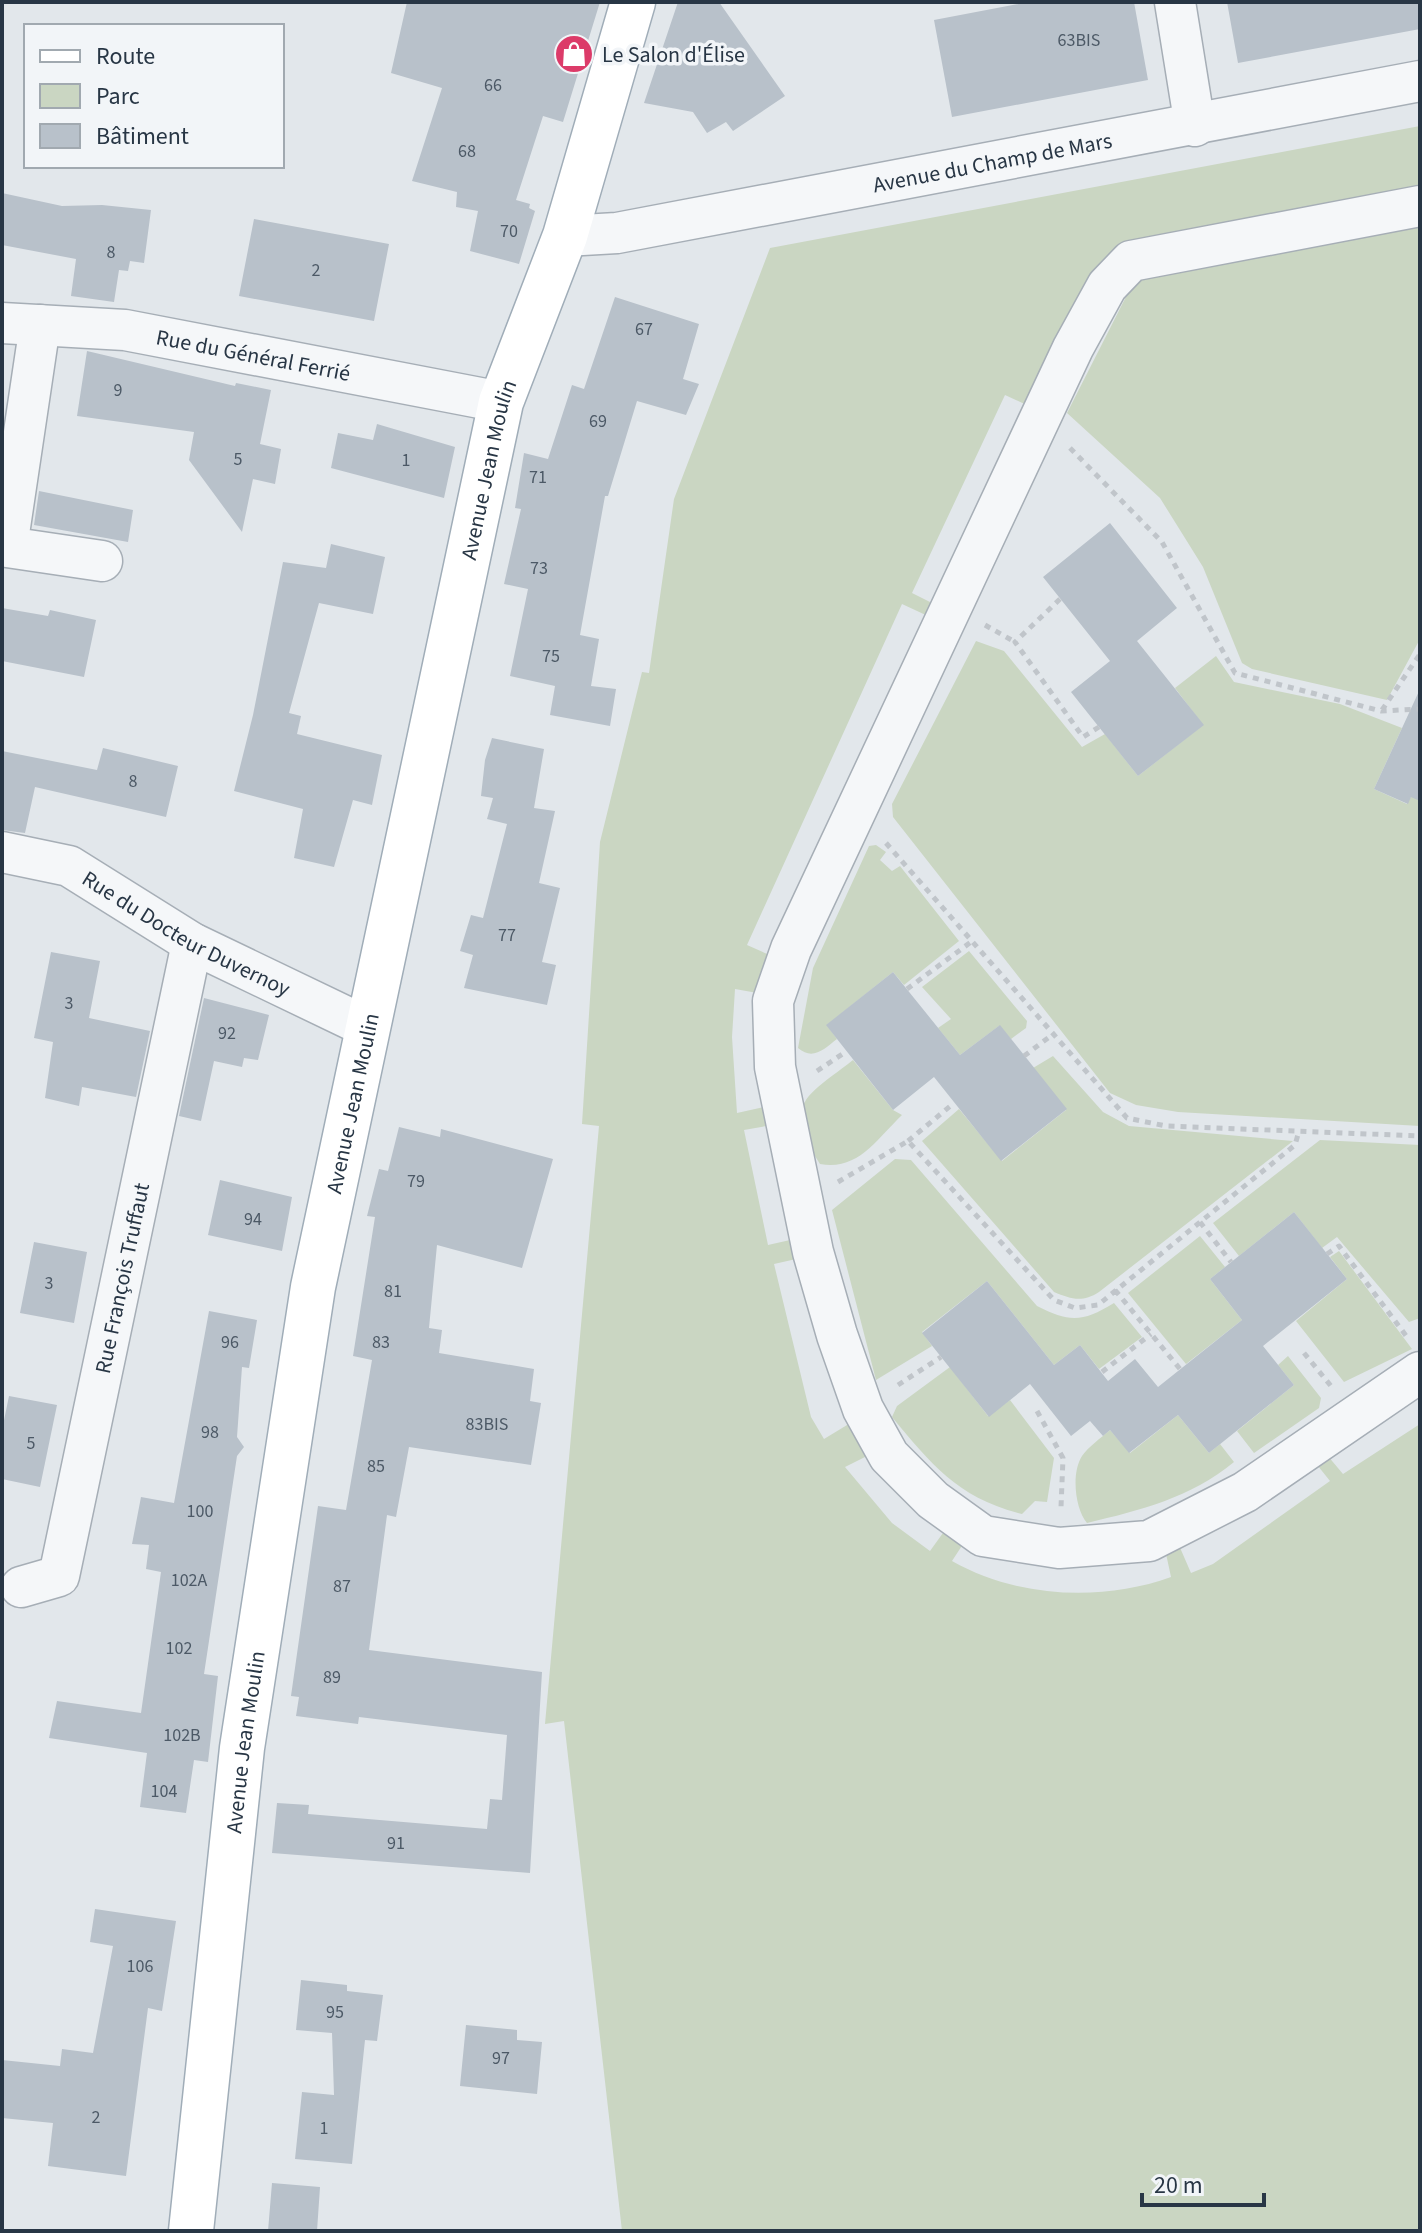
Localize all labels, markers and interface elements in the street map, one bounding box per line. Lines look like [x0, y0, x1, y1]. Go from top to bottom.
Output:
legend [24, 24, 284, 168]
house number: 63BIS [1058, 28, 1100, 53]
shop icon: Le Salon d'Élise [553, 33, 595, 75]
text: Route [96, 39, 155, 74]
place label: Le Salon d'Élise [602, 39, 745, 71]
house number: 66 [484, 73, 502, 98]
text: Parc [96, 79, 140, 114]
text: Bâtiment [96, 119, 189, 154]
street label: Avenue du Champ de Mars [870, 125, 1115, 201]
house number: 68 [458, 139, 476, 164]
house number: 70 [500, 219, 518, 244]
house number: 8 [107, 240, 116, 265]
house number: 2 [312, 258, 321, 283]
house number: 67 [635, 317, 653, 342]
street label: Rue du Général Ferrié [153, 321, 353, 390]
street label: Avenue Jean Moulin [453, 375, 525, 563]
house number: 9 [114, 378, 123, 403]
house number: 69 [589, 409, 607, 434]
house number: 5 [234, 447, 243, 472]
house number: 1 [402, 448, 410, 473]
house number: 71 [529, 465, 547, 490]
house number: 73 [530, 556, 548, 581]
house number: 75 [542, 644, 560, 669]
house number: 8 [129, 769, 138, 794]
street label: Rue du Docteur Duvernoy [76, 863, 296, 1005]
house number: 77 [498, 923, 516, 948]
house number: 3 [65, 991, 74, 1016]
street label: Avenue Jean Moulin [318, 1010, 388, 1197]
house number: 92 [218, 1021, 236, 1046]
house number: 79 [407, 1169, 425, 1194]
street label: Rue François Truffaut [87, 1179, 158, 1377]
house number: 94 [244, 1207, 262, 1232]
house number: 3 [45, 1271, 54, 1296]
house number: 81 [384, 1279, 402, 1304]
house number: 96 [221, 1330, 239, 1355]
house number: 83 [372, 1330, 390, 1355]
house number: 83BIS [466, 1412, 508, 1437]
house number: 98 [201, 1420, 219, 1445]
house number: 5 [27, 1431, 36, 1456]
house number: 85 [367, 1454, 385, 1479]
house number: 100 [187, 1499, 213, 1524]
house number: 102A [171, 1568, 208, 1593]
house number: 87 [333, 1574, 351, 1599]
house number: 102 [166, 1636, 192, 1661]
street label: Avenue Jean Moulin [218, 1649, 274, 1835]
house number: 89 [323, 1665, 341, 1690]
house number: 102B [163, 1723, 201, 1748]
house number: 104 [151, 1779, 177, 1804]
house number: 91 [387, 1831, 405, 1856]
house number: 106 [127, 1954, 153, 1979]
house number: 95 [326, 2000, 344, 2025]
house number: 97 [492, 2046, 510, 2071]
house number: 2 [92, 2105, 101, 2130]
house number: 1 [320, 2116, 328, 2141]
scale bar [1142, 2157, 1264, 2207]
text: 20 m [1154, 2168, 1203, 2203]

